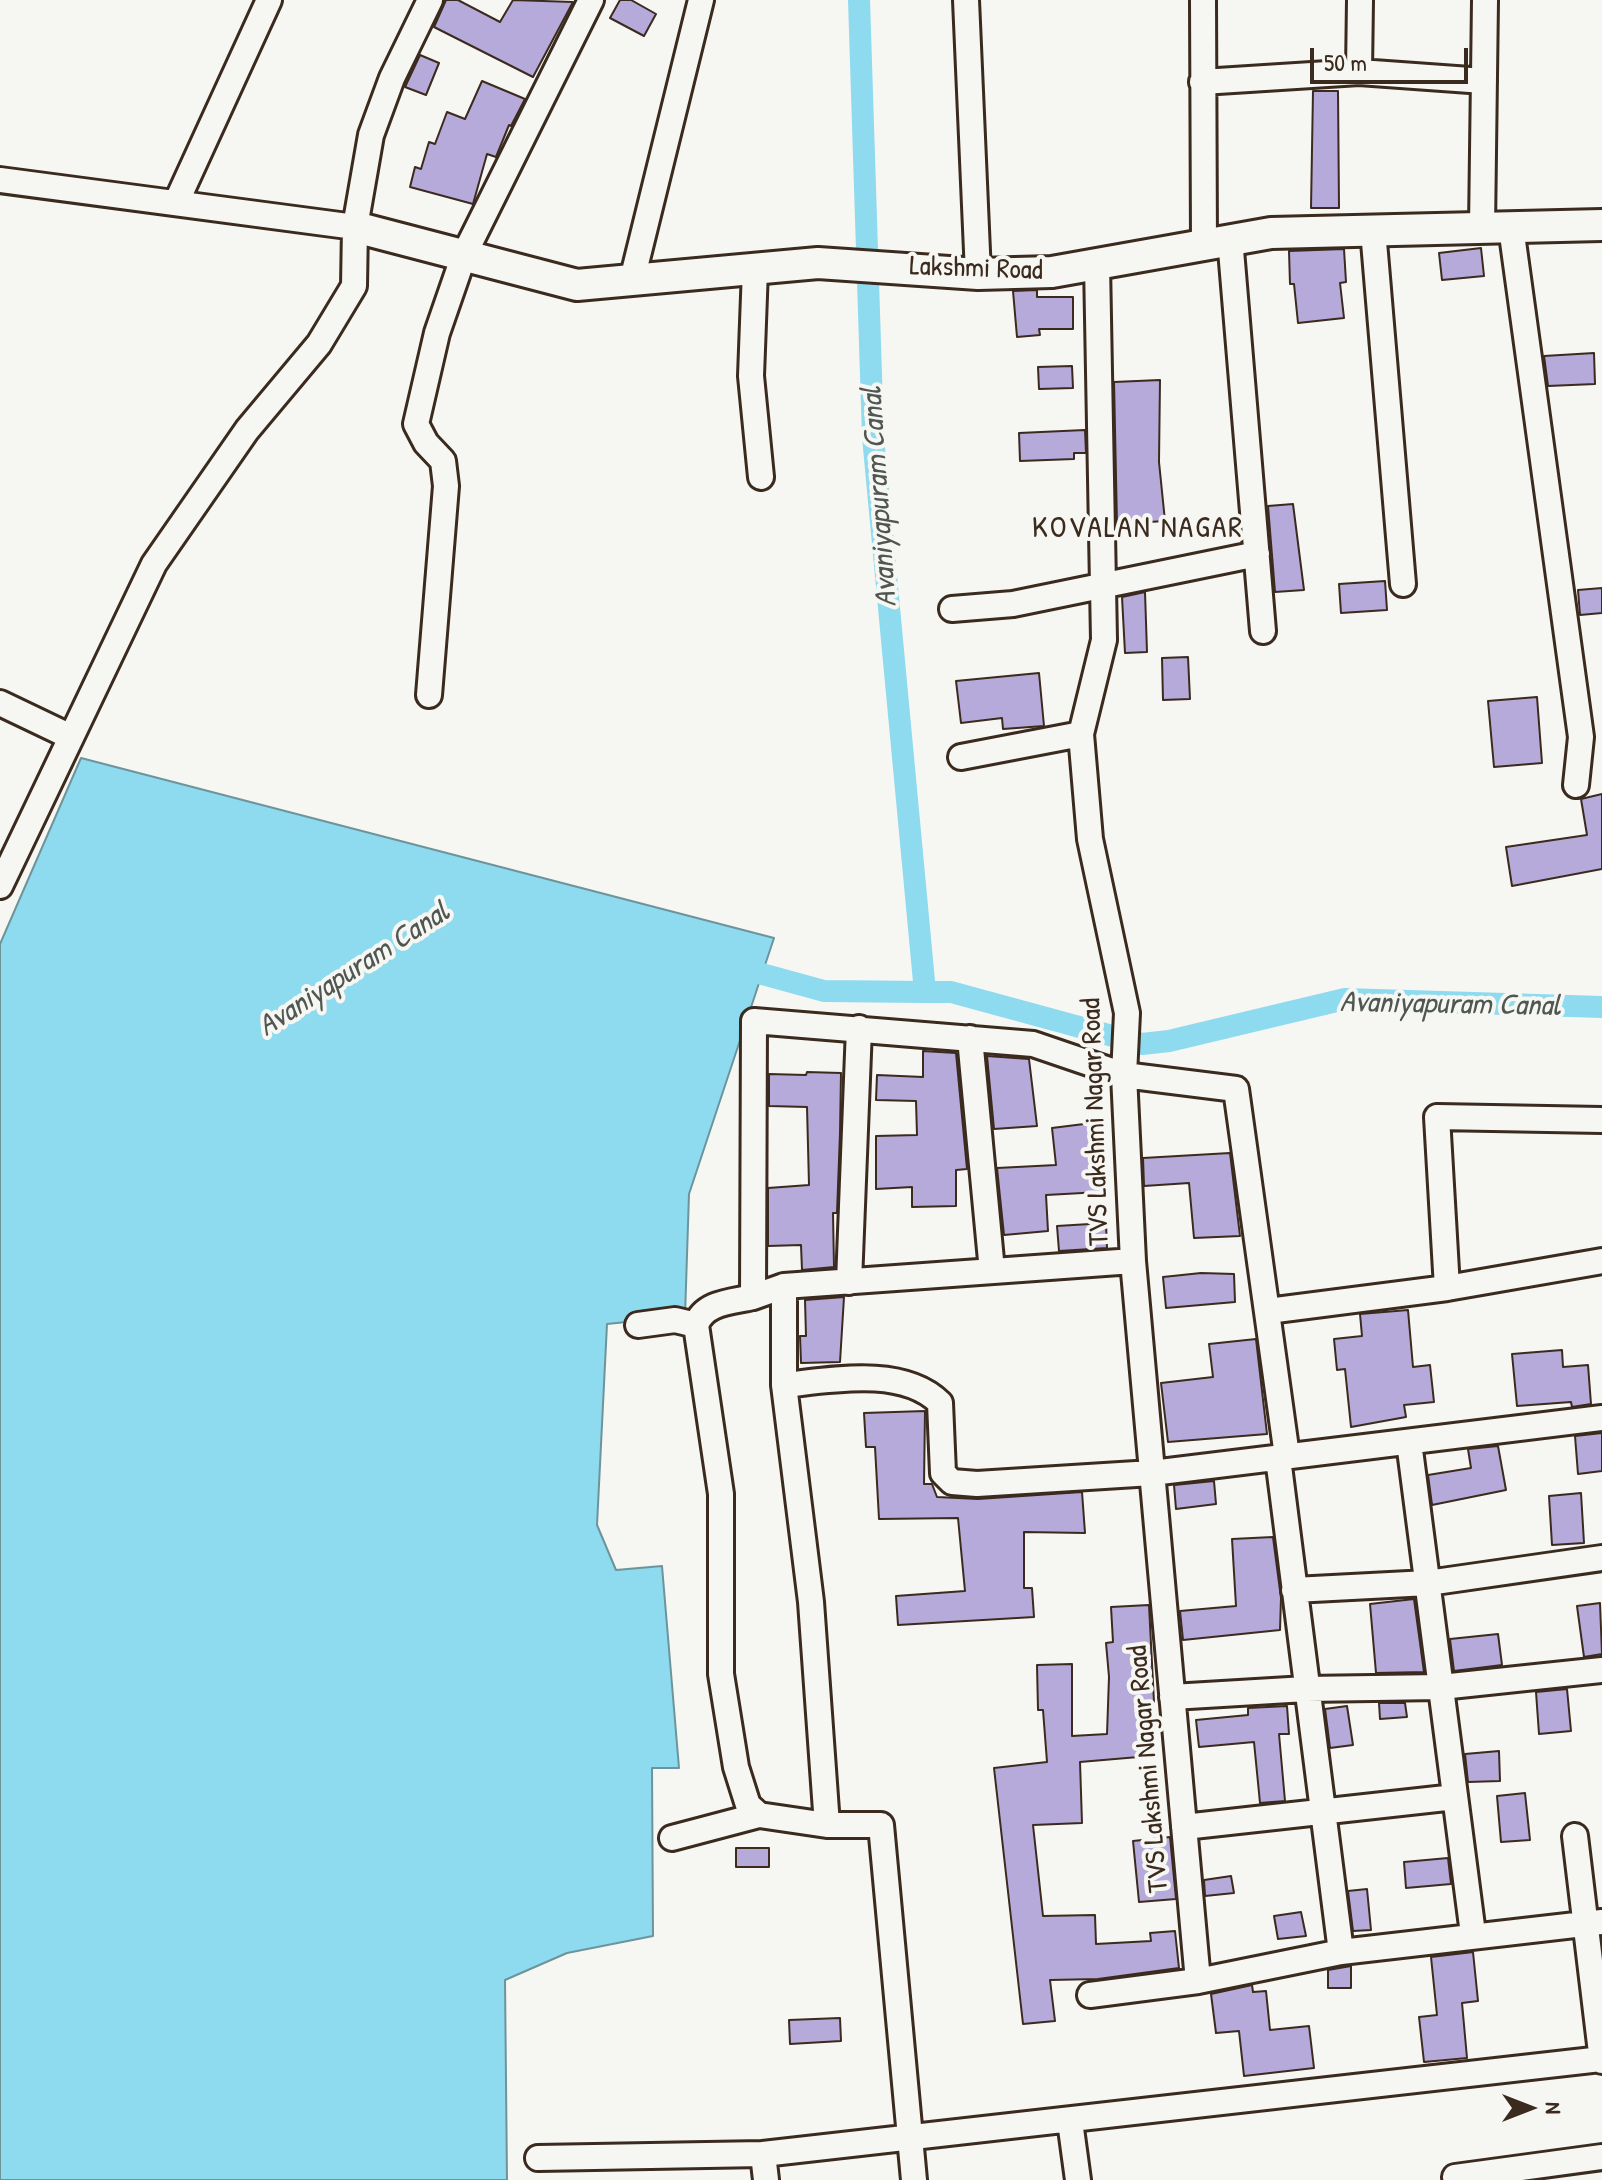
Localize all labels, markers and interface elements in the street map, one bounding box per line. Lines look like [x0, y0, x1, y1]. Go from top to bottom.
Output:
scale bar [1314, 32, 1472, 82]
text: 50 m [1324, 46, 1367, 78]
street label: Lakshmi Road [909, 250, 1043, 288]
water label: Avaniyapuram Canal [854, 386, 906, 608]
district label: KOVALAN NAGAR [1032, 511, 1244, 547]
water label: Avaniyapuram Canal [252, 895, 456, 1045]
water label: Avaniyapuram Canal [1340, 985, 1560, 1025]
street label: TVS Lakshmi Nagar Road [1075, 998, 1117, 1246]
street label: TVS Lakshmi Nagar Road [1121, 1644, 1177, 1894]
north arrow [1490, 2068, 1570, 2148]
text: N [1539, 2102, 1569, 2114]

